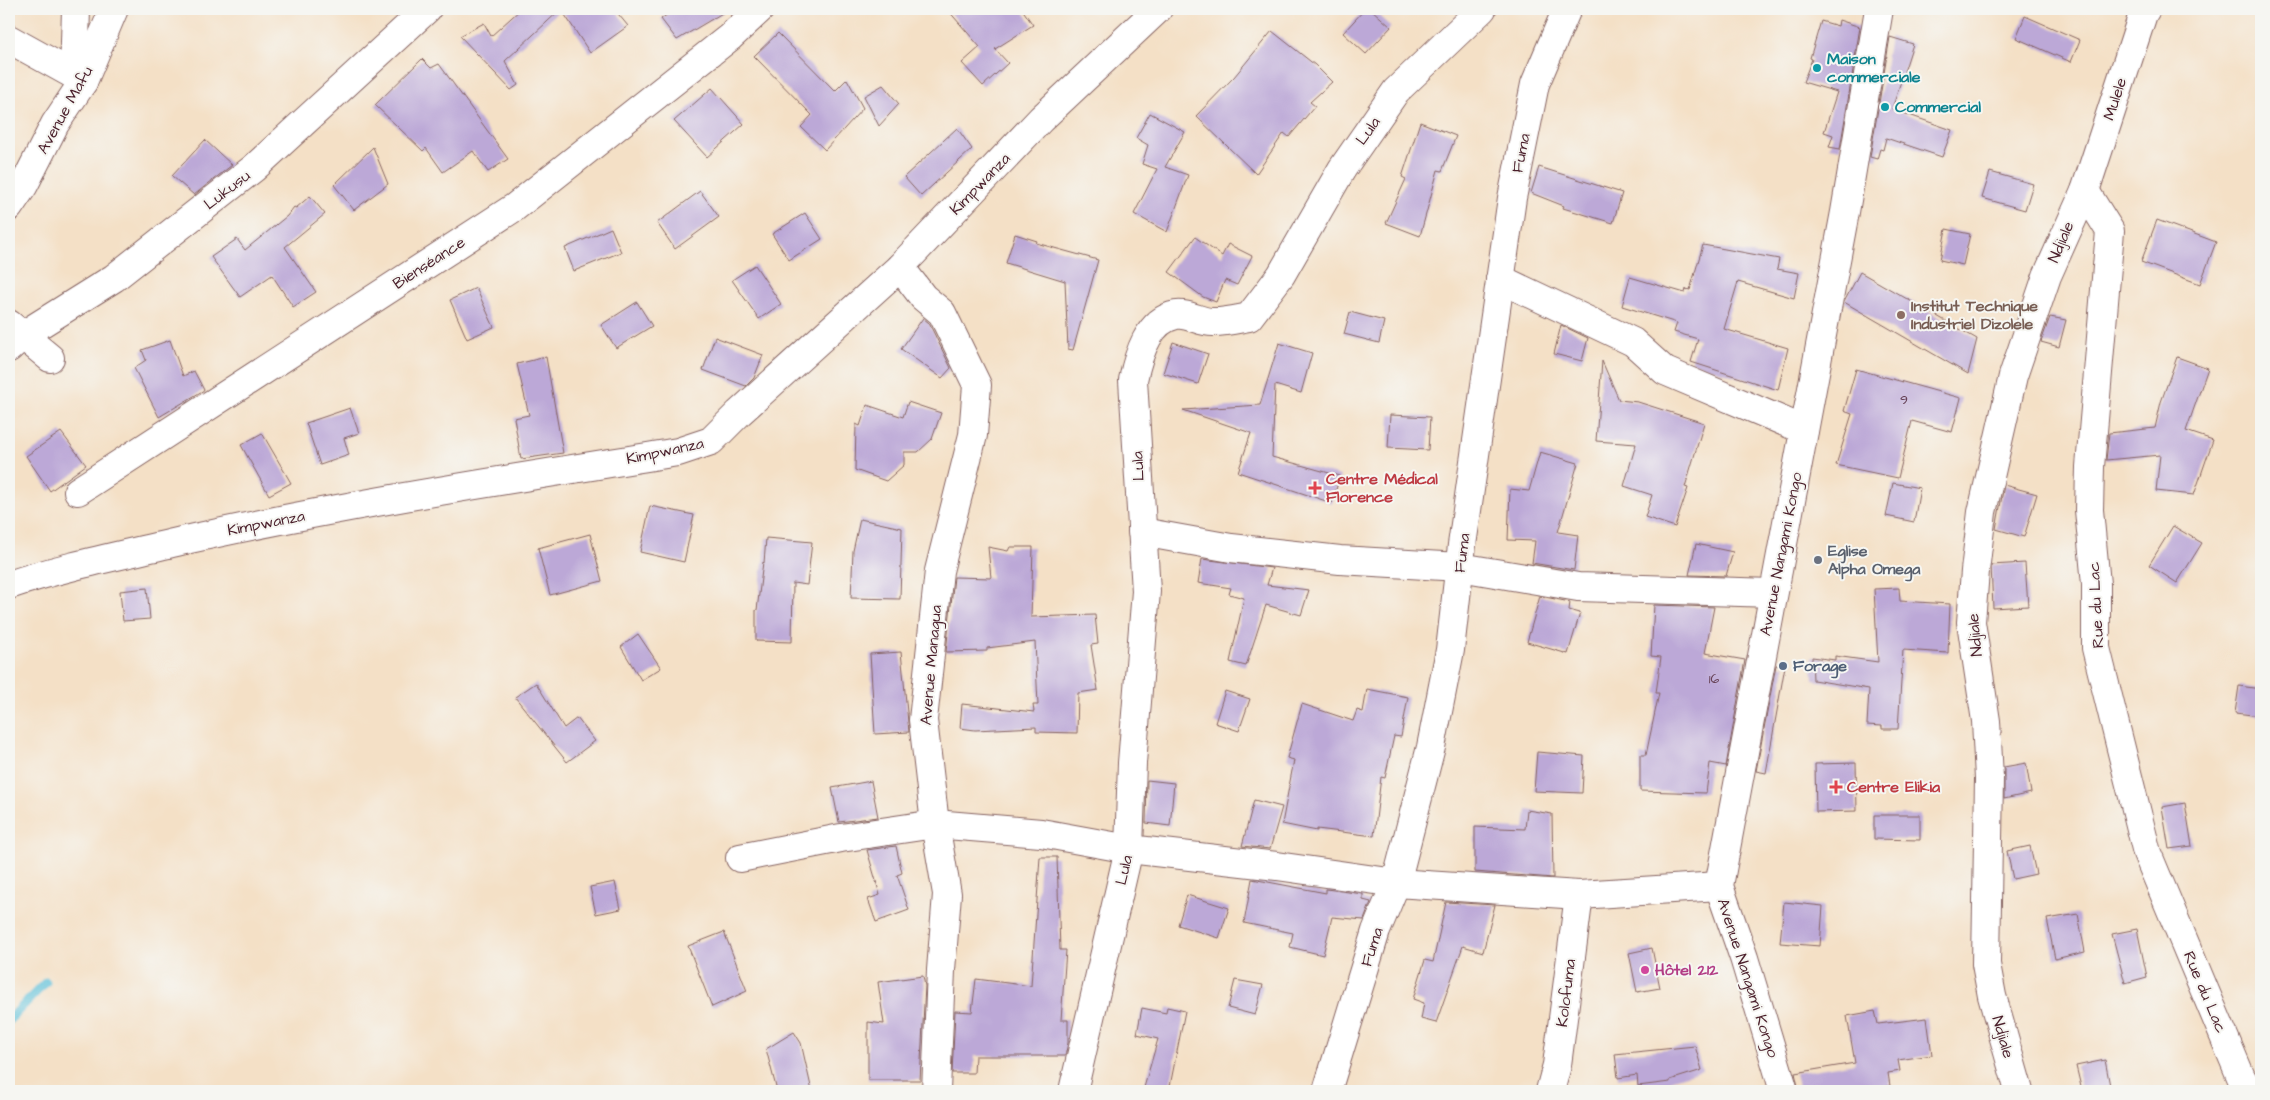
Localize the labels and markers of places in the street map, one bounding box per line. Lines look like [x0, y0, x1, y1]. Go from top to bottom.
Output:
place label: Maison commerciale [1827, 48, 1921, 88]
marker: Maison commerciale [1811, 62, 1823, 74]
place label: Commercial [1895, 96, 1981, 118]
marker: Commercial [1879, 101, 1891, 113]
place label: Institut Technique Industriel Dizolele [1911, 295, 2038, 335]
marker: Institut Technique Industriel Dizolele [1895, 309, 1907, 321]
place label: Centre Médical Florence [1326, 468, 1438, 508]
marker: Centre Médical Florence [1308, 481, 1322, 495]
place label: Eglise Alpha Omega [1828, 540, 1921, 582]
marker: Eglise Alpha Omega [1812, 554, 1824, 566]
place label: Forage [1793, 655, 1847, 679]
marker: Forage [1777, 660, 1789, 672]
place label: Centre Elikia [1847, 776, 1941, 798]
marker: Centre Elikia [1829, 780, 1843, 794]
place label: Hôtel 212 [1655, 959, 1719, 981]
marker: Hôtel 212 [1639, 964, 1651, 976]

